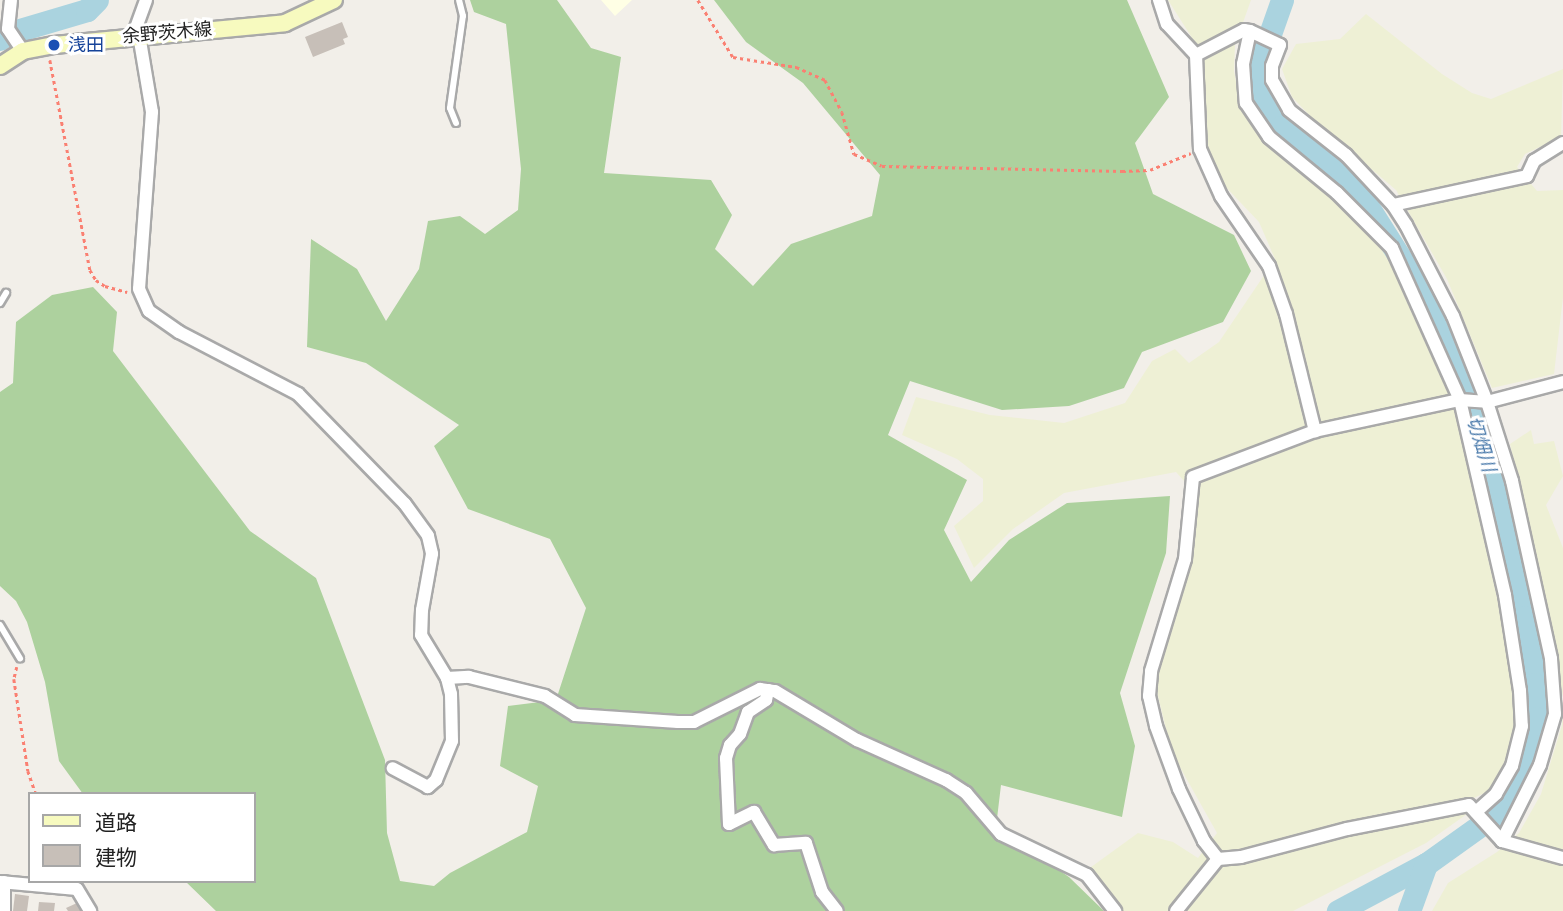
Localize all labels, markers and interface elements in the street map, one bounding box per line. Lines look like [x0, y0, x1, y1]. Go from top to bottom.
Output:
street label: 余野茨木線 [121, 18, 213, 48]
place label: 浅田 [68, 34, 104, 56]
marker: 浅田 [46, 37, 62, 53]
water label: 切畑川 [1462, 413, 1500, 475]
legend [28, 792, 256, 883]
text: 道路 [95, 811, 137, 835]
text: 建物 [95, 846, 137, 870]

